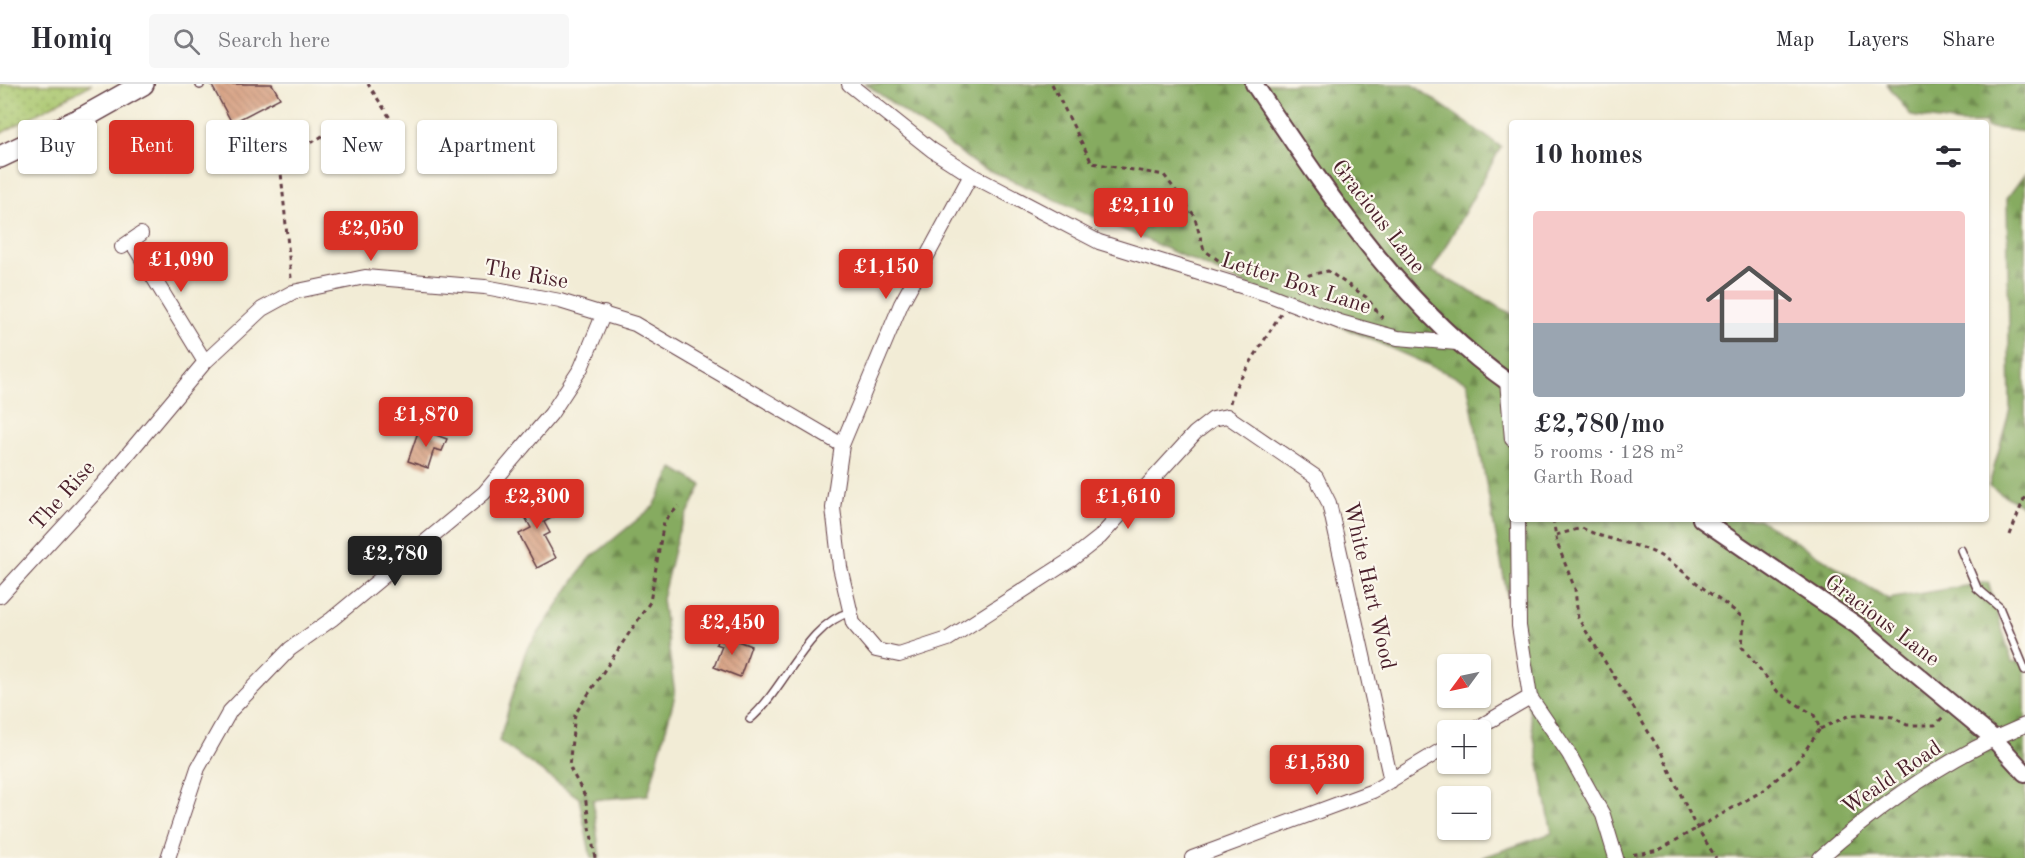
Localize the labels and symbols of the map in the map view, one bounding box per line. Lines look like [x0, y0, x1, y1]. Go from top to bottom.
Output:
street label: Gracious Lane [1327, 156, 1429, 278]
pin: £2,110 [1092, 188, 1190, 239]
pin: £2,050 [322, 211, 420, 262]
pin: £1,090 [132, 242, 230, 293]
pin: £1,150 [837, 249, 935, 300]
street label: Letter Box Lane [1218, 249, 1374, 319]
street label: The Rise [482, 257, 570, 293]
pin: £1,870 [377, 397, 475, 448]
street label: The Rise [26, 457, 100, 535]
pin: £2,300 [488, 479, 586, 530]
pin: £1,610 [1079, 479, 1177, 530]
street label: White Hart Wood [1339, 500, 1399, 672]
pin: £2,780 [346, 536, 444, 587]
street label: Gracious Lane [1821, 571, 1943, 671]
pin: £2,450 [683, 605, 781, 656]
north arrow [1437, 654, 1491, 708]
street label: Weald Road [1838, 737, 1946, 819]
pin: £1,530 [1268, 745, 1366, 796]

